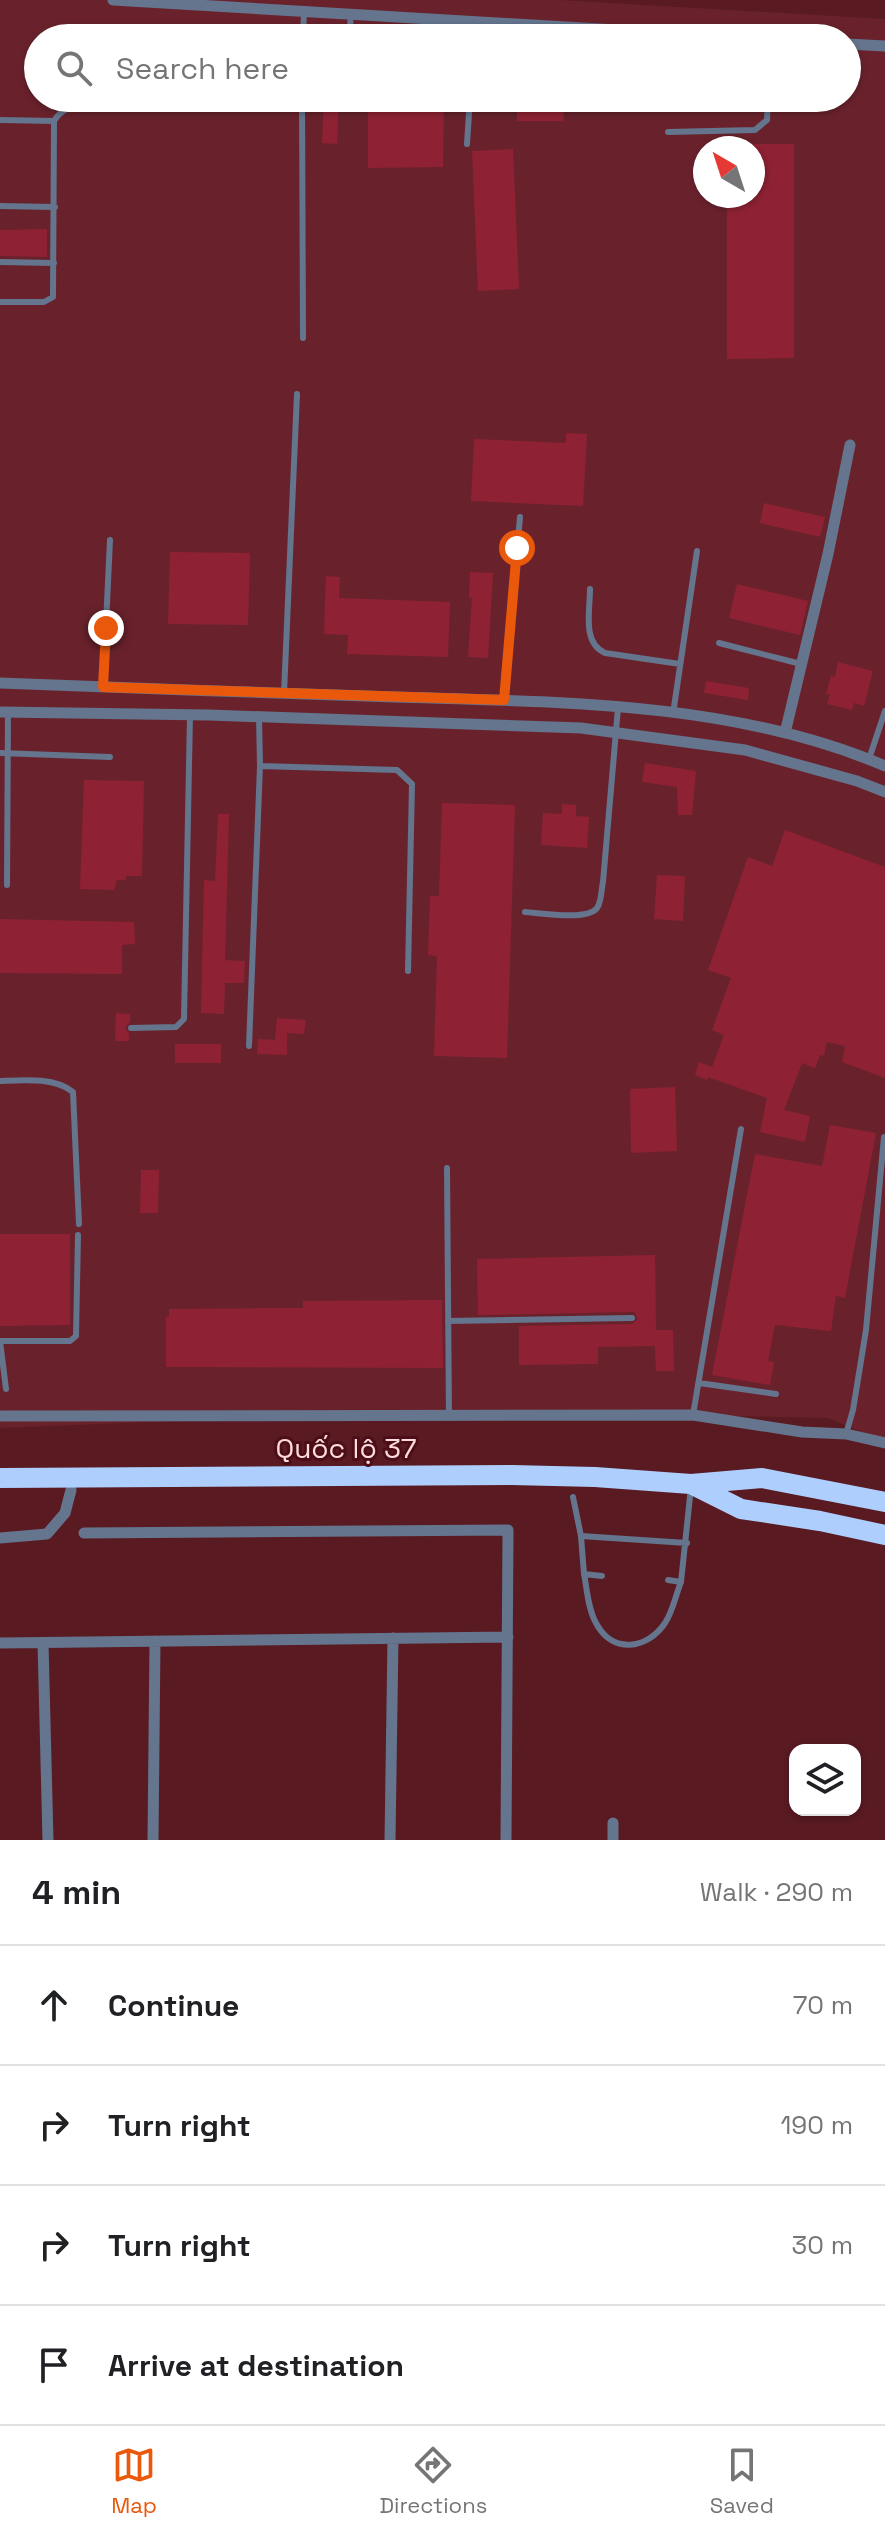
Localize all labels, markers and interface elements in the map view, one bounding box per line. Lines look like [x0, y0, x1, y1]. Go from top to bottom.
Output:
search box [24, 24, 861, 112]
icon: search [52, 46, 96, 90]
text: Search here [116, 49, 289, 88]
north arrow [693, 136, 765, 208]
route start [499, 530, 535, 566]
route end [88, 610, 124, 646]
street label: Quốc lộ 37 [275, 1430, 417, 1466]
map controls [789, 1744, 861, 1816]
button: layers [789, 1744, 861, 1816]
text: 4 min [32, 1871, 121, 1914]
text: Walk · 290 m [700, 1875, 853, 1909]
icon: ahead [32, 1983, 76, 2027]
text: Continue [108, 1986, 239, 2025]
text: 70 m [793, 1988, 853, 2022]
icon: right [32, 2103, 76, 2147]
text: Turn right [108, 2106, 251, 2145]
text: 190 m [781, 2108, 853, 2142]
icon: right [32, 2223, 76, 2267]
text: Turn right [108, 2226, 251, 2265]
text: 30 m [792, 2228, 853, 2262]
icon: arrive [32, 2343, 76, 2387]
text: Arrive at destination [108, 2346, 404, 2385]
tab: Map [111, 2443, 157, 2519]
tab: Directions [379, 2443, 487, 2519]
tab: Saved [710, 2443, 774, 2519]

